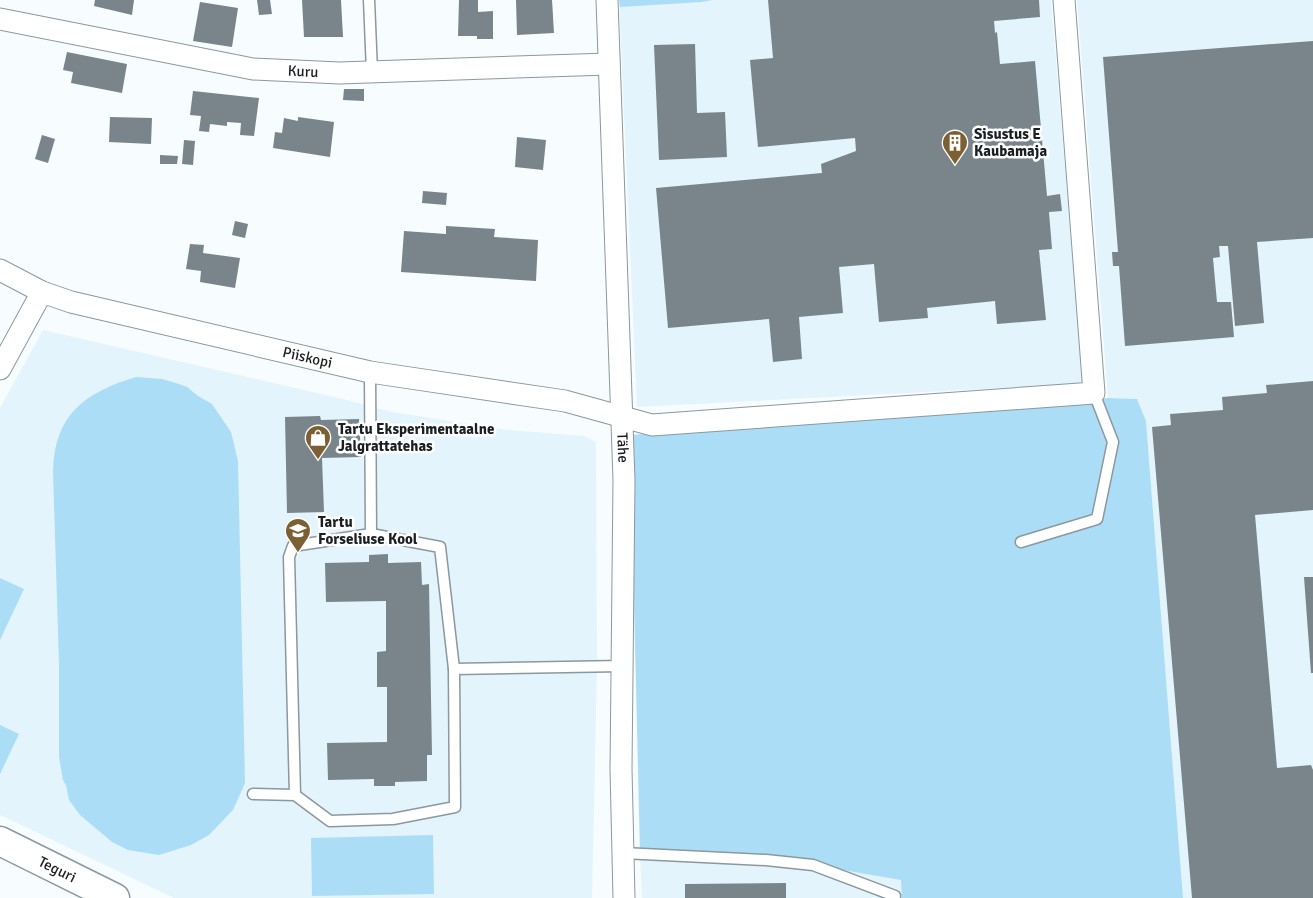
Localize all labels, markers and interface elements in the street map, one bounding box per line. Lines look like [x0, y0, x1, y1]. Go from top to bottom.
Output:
street label: Kuru [287, 62, 319, 81]
place label: Sisustus E Kaubamaja [974, 125, 1047, 160]
building icon: Sisustus E Kaubamaja [940, 128, 970, 166]
street label: Piiskopi [281, 343, 334, 372]
place label: Tartu Eksperimentaalne Jalgrattatehas [338, 420, 494, 455]
shop icon: Tartu Eksperimentaalne Jalgrattatehas [303, 423, 333, 461]
street label: Tähe [613, 432, 632, 463]
place label: Tartu Forseliuse Kool [318, 513, 418, 548]
school or university icon: Tartu Forseliuse Kool [283, 516, 313, 554]
street label: Teguri [36, 853, 79, 886]

